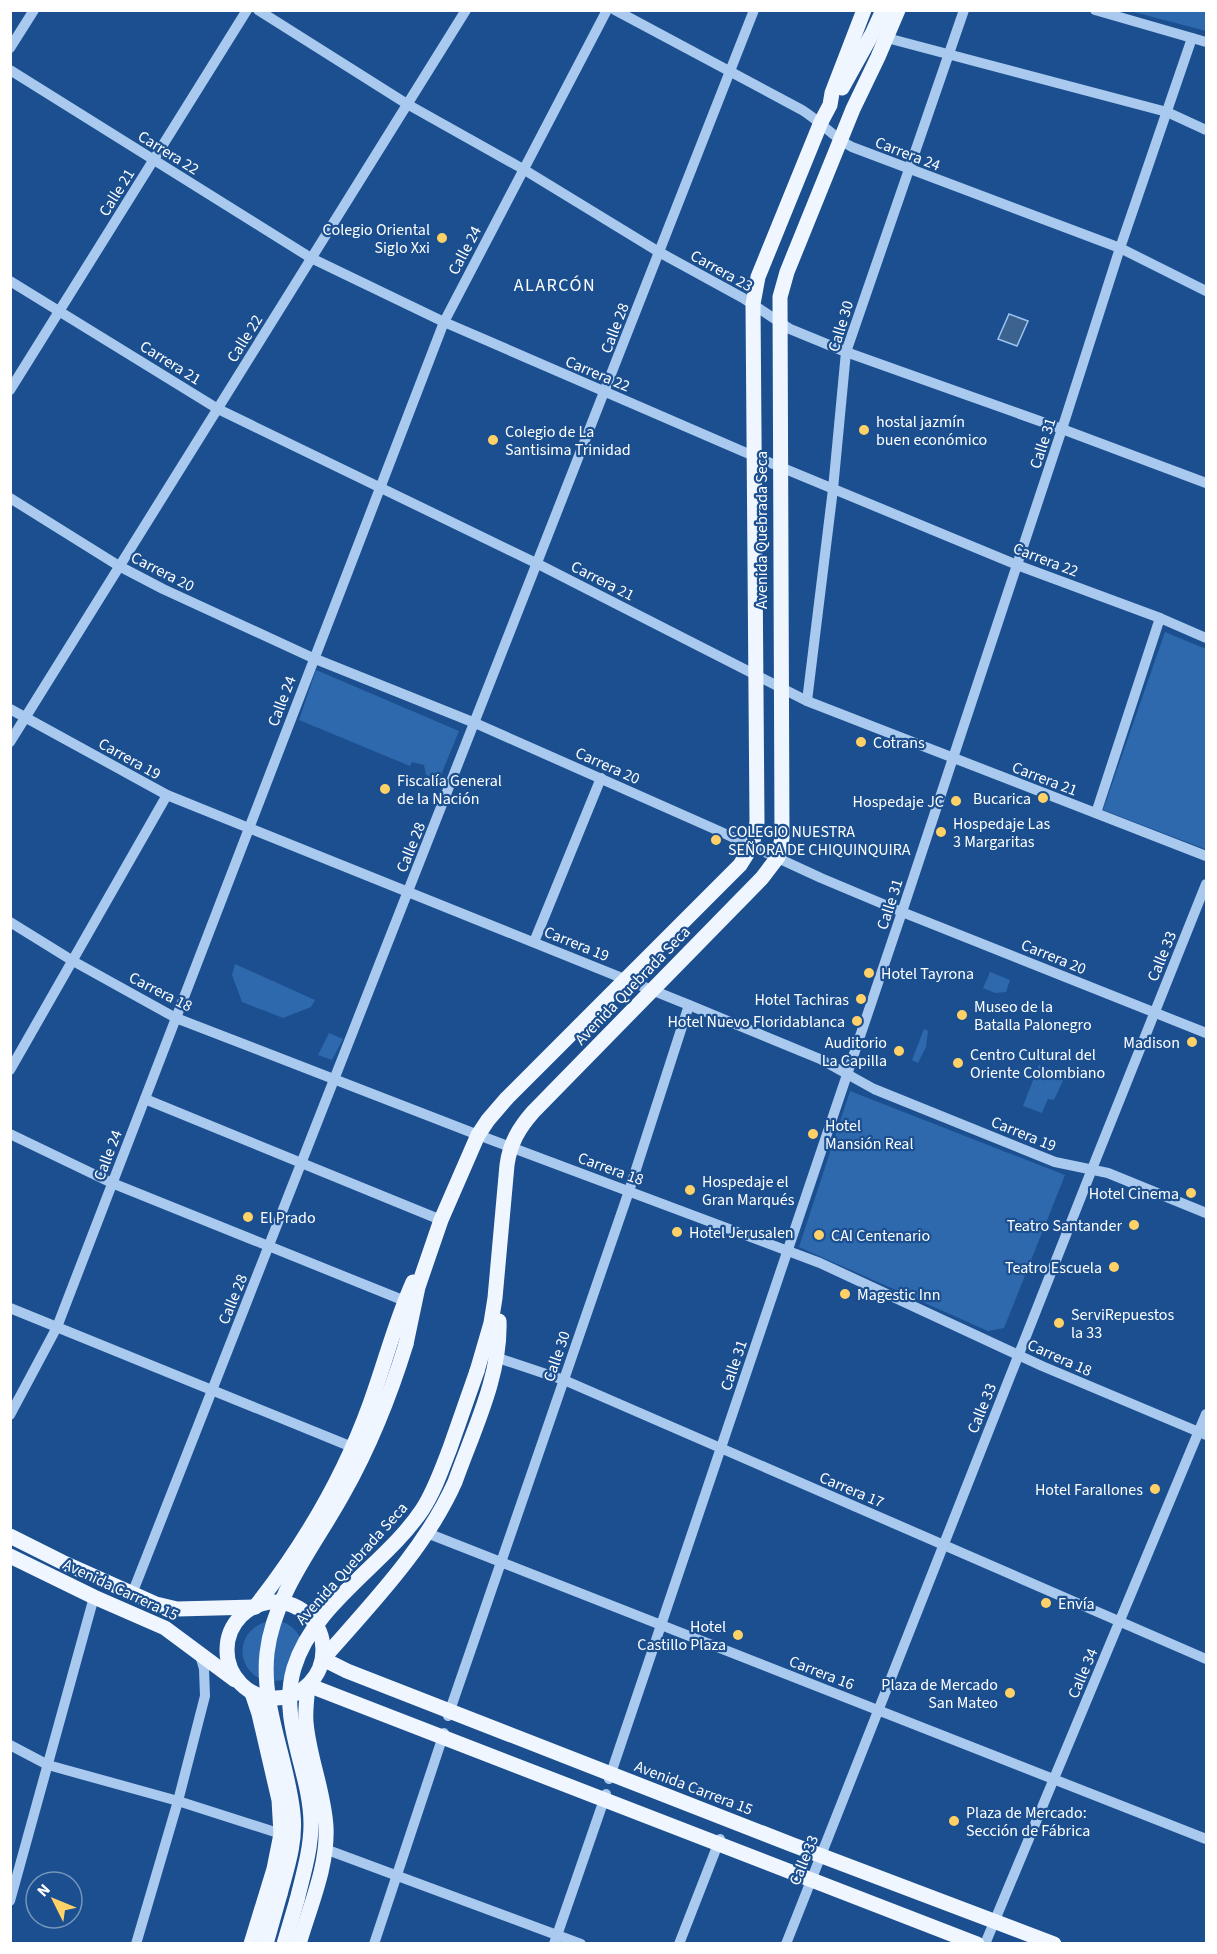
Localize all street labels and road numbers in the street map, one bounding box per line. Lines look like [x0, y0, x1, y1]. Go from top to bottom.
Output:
street label: Carrera 22 [134, 125, 203, 180]
street label: Carrera 24 [872, 131, 944, 176]
street label: Calle 21 [94, 164, 140, 221]
street label: Calle 24 [443, 222, 487, 279]
street label: Carrera 23 [686, 245, 757, 297]
street label: Calle 30 [823, 298, 859, 355]
street label: Calle 28 [595, 300, 635, 357]
street label: Calle 22 [222, 310, 268, 367]
street label: Carrera 21 [136, 335, 205, 390]
street label: Carrera 22 [562, 350, 633, 397]
street label: Calle 31 [1024, 415, 1062, 472]
street label: Avenida Quebrada Seca [751, 451, 773, 609]
street label: Carrera 22 [1010, 537, 1082, 582]
street label: Carrera 20 [127, 547, 198, 597]
street label: Carrera 21 [567, 556, 638, 606]
street label: Calle 24 [262, 673, 302, 730]
street label: Carrera 19 [94, 733, 165, 785]
street label: Carrera 20 [572, 742, 643, 790]
street label: Carrera 21 [1009, 756, 1081, 801]
street label: Calle 28 [391, 819, 431, 876]
street label: Calle 31 [871, 876, 909, 933]
street label: Carrera 19 [541, 921, 613, 967]
street label: Avenida Quebrada Seca [570, 921, 695, 1050]
street label: Calle 33 [1142, 928, 1182, 985]
street label: Carrera 20 [1018, 934, 1090, 980]
street label: Carrera 18 [125, 967, 196, 1017]
street label: Carrera 19 [988, 1111, 1060, 1157]
street label: Calle 24 [88, 1127, 128, 1184]
street label: Carrera 18 [575, 1147, 647, 1191]
street label: Calle 28 [213, 1271, 253, 1328]
street label: Calle 30 [538, 1328, 576, 1385]
street label: Carrera 18 [1024, 1334, 1095, 1382]
street label: Calle 31 [715, 1337, 753, 1394]
street label: Calle 33 [962, 1380, 1002, 1437]
street label: Carrera 17 [816, 1466, 887, 1513]
street label: Avenida Quebrada Seca [291, 1498, 413, 1630]
street label: Avenida Carrera 15 [59, 1553, 182, 1626]
street label: Calle 34 [1063, 1645, 1103, 1702]
street label: Carrera 16 [786, 1650, 858, 1695]
street label: Avenida Carrera 15 [631, 1755, 756, 1821]
street label: Calle 33 [784, 1832, 824, 1889]

